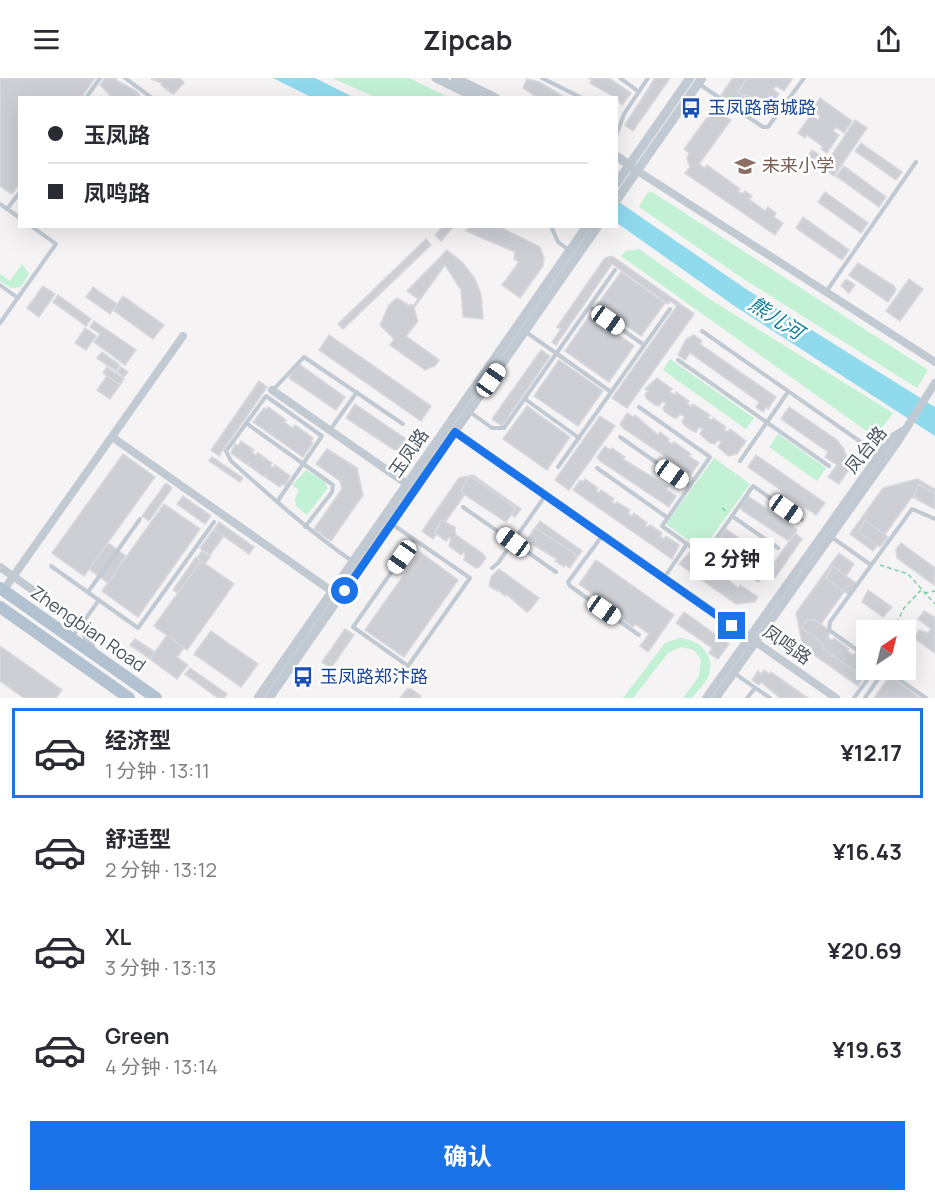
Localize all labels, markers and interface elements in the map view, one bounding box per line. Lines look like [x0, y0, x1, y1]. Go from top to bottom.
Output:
text: Zipcab [423, 21, 512, 58]
icon: menu [30, 23, 63, 56]
icon: share [872, 23, 905, 56]
place label: 玉凤路商城路 [708, 95, 816, 119]
bus stop icon: 玉凤路商城路 [679, 96, 703, 120]
text: 玉凤路 [84, 120, 150, 150]
place label: 未来小学 [762, 153, 834, 177]
school or university icon: 未来小学 [733, 154, 757, 178]
text: 凤鸣路 [84, 178, 150, 208]
water label: 熊儿河 [744, 290, 812, 347]
car [588, 302, 628, 338]
car [473, 360, 509, 400]
street label: 凤台路 [839, 421, 892, 478]
street label: 玉凤路 [383, 423, 433, 481]
car [652, 456, 692, 492]
car [766, 491, 806, 527]
car [493, 524, 533, 560]
car [384, 537, 420, 577]
callout: 2 分钟 [690, 539, 774, 581]
text: 2 分钟 [704, 545, 760, 572]
route start [331, 577, 358, 604]
street label: Zhengbian Road [26, 580, 151, 677]
car [584, 592, 624, 628]
route end [718, 612, 745, 639]
street label: 凤鸣路 [759, 619, 817, 669]
north arrow [856, 620, 916, 680]
map controls [856, 620, 916, 680]
place label: 玉凤路郑汴路 [320, 664, 428, 688]
bus stop icon: 玉凤路郑汴路 [291, 665, 315, 689]
text: 经济型 [105, 725, 171, 755]
icon: car [33, 726, 87, 780]
text: ¥12.17 [840, 738, 902, 768]
text: 1 分钟 · 13:11 [105, 757, 210, 784]
text: 舒适型 [105, 824, 171, 854]
icon: car [33, 825, 87, 879]
text: ¥16.43 [832, 837, 902, 867]
text: 2 分钟 · 13:12 [105, 856, 217, 883]
text: XL [105, 922, 131, 952]
icon: car [33, 924, 87, 978]
text: ¥20.69 [827, 936, 902, 966]
text: 3 分钟 · 13:13 [105, 954, 216, 981]
text: Green [105, 1021, 170, 1051]
icon: car [33, 1023, 87, 1077]
text: ¥19.63 [832, 1035, 902, 1065]
text: 4 分钟 · 13:14 [105, 1053, 218, 1080]
button: 确认 [30, 1121, 905, 1190]

